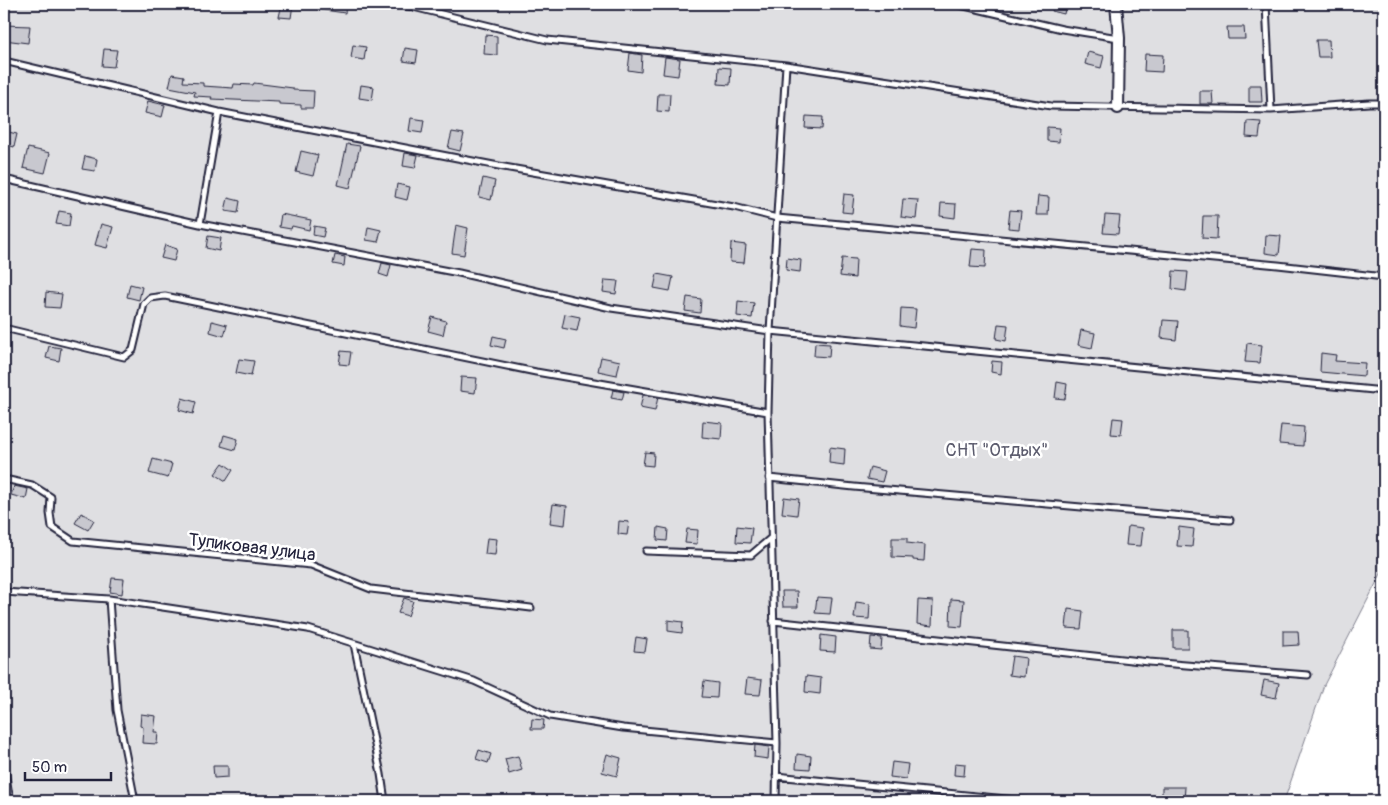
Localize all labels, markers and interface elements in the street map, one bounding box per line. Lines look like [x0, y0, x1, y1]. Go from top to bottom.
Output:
park label: СНТ "Отдых" [946, 439, 1048, 462]
street label: Тупиковая улица [187, 528, 317, 567]
scale bar [25, 750, 111, 782]
text: 50 m [32, 758, 67, 777]

